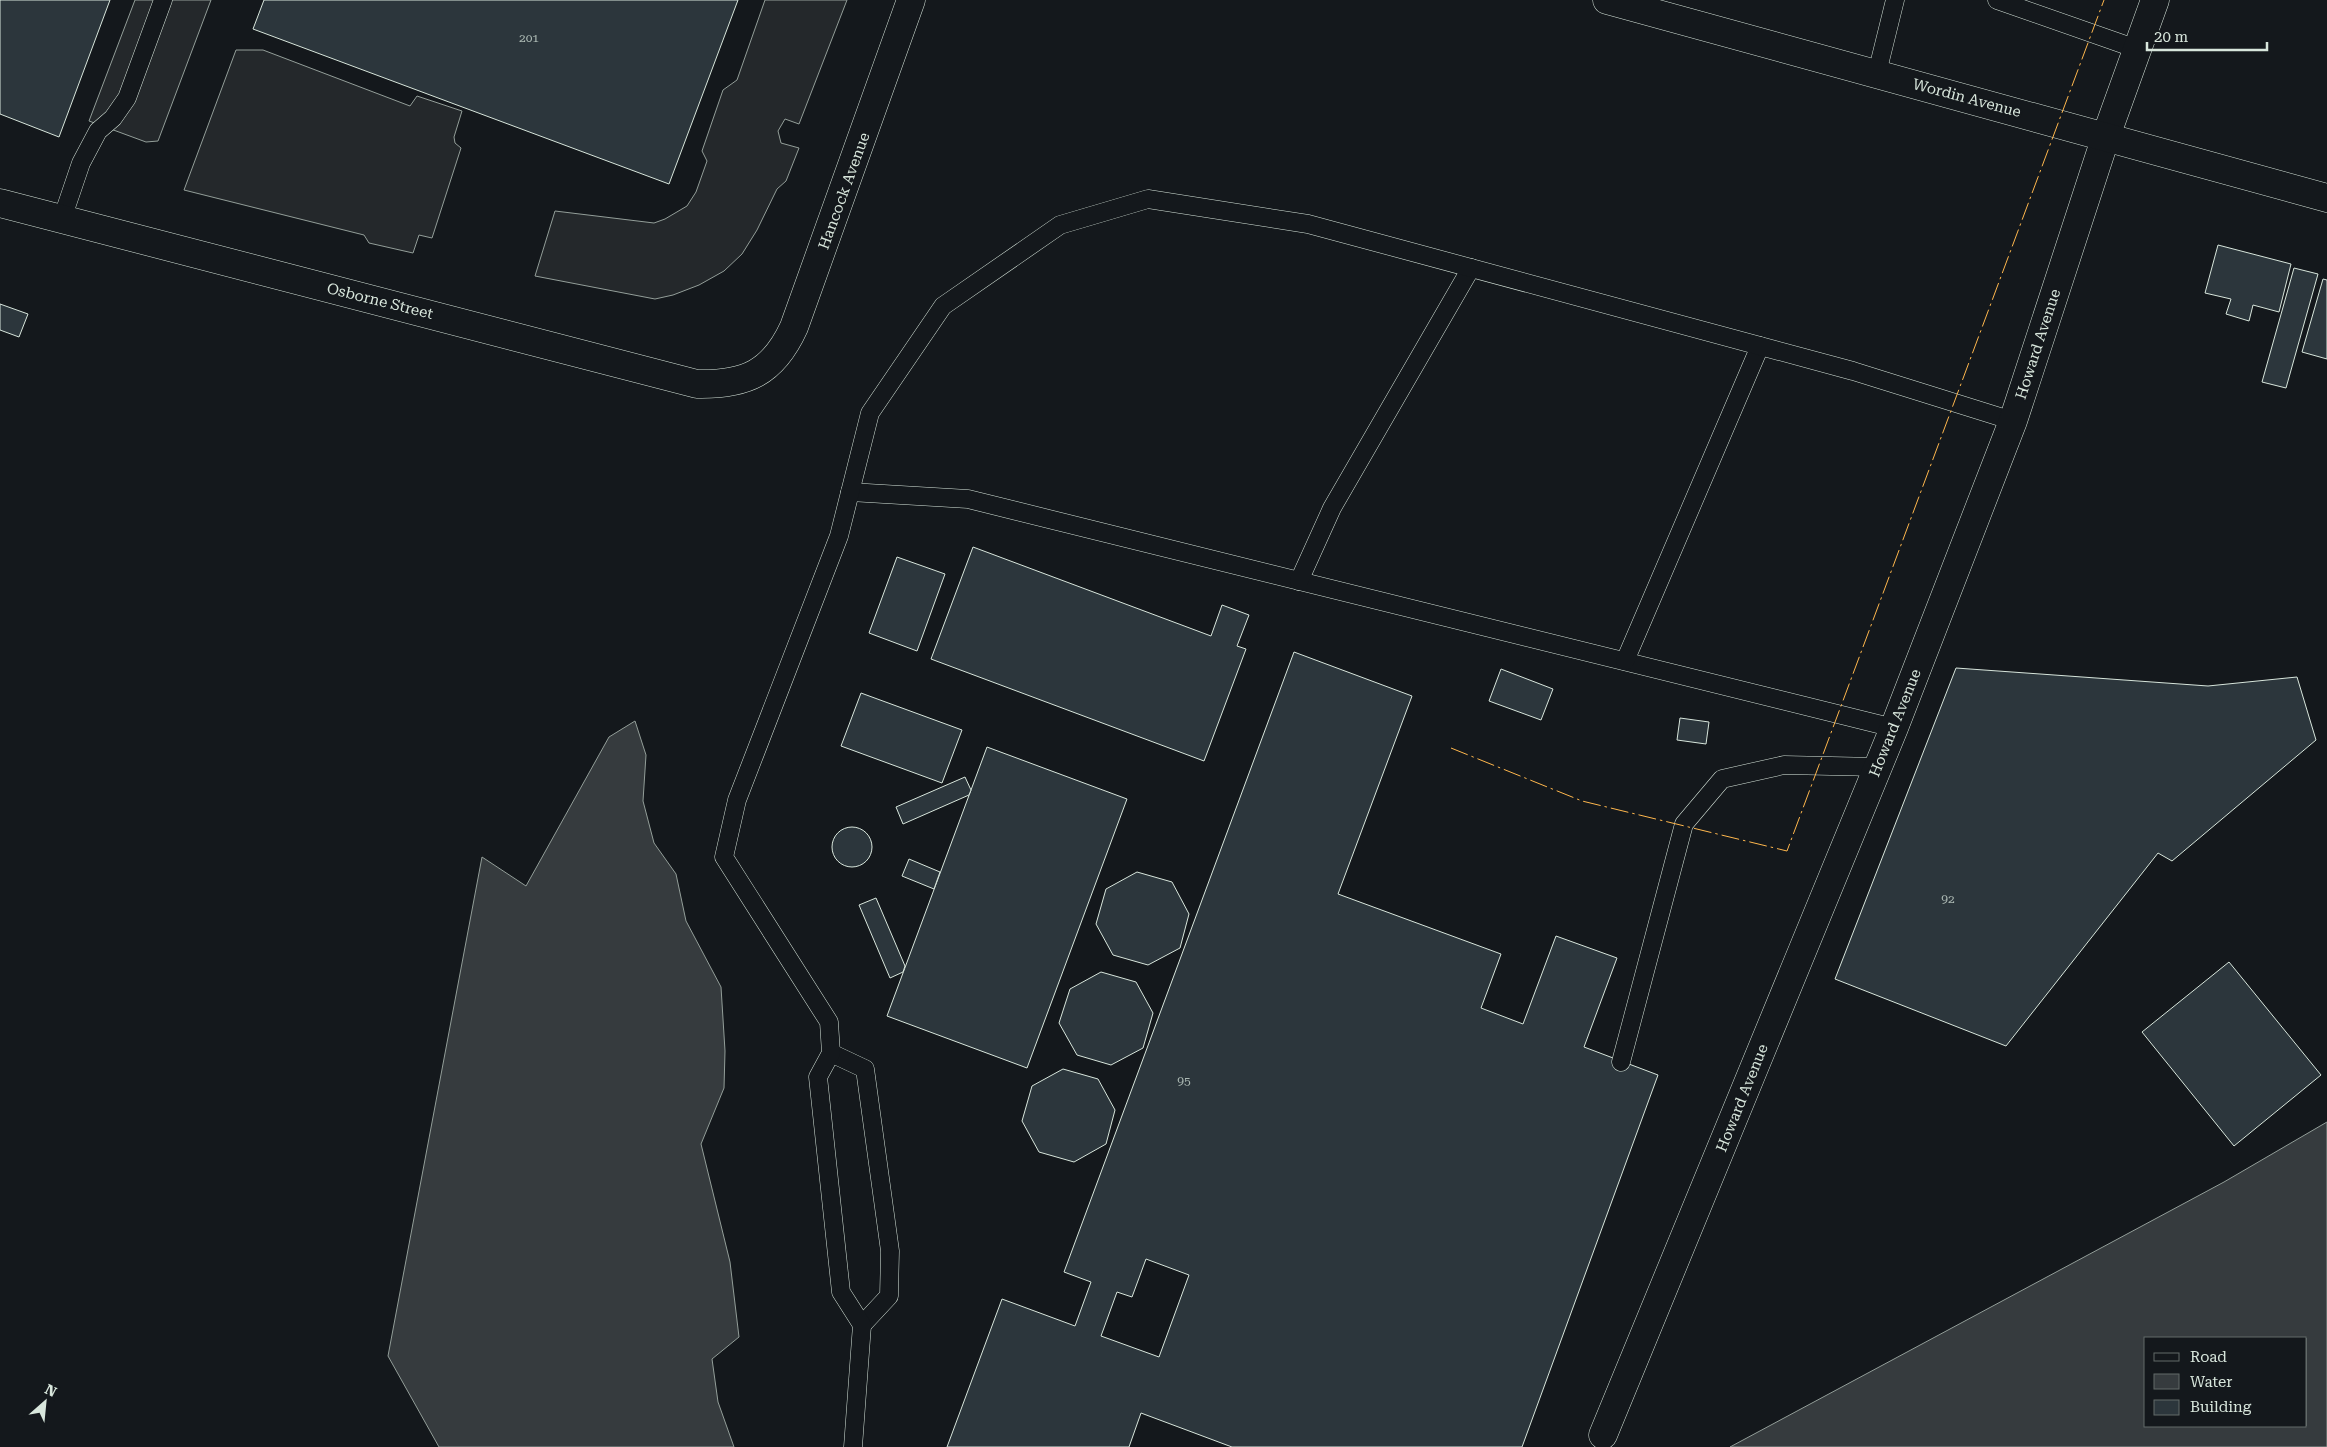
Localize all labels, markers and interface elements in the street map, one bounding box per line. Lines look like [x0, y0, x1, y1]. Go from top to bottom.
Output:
scale bar [2147, 20, 2267, 52]
text: 20 m [2154, 28, 2189, 46]
house number: 201 [519, 31, 539, 45]
street label: Wordin Avenue [1911, 75, 2023, 121]
street label: Hancock Avenue [814, 130, 874, 252]
street label: Osborne Street [325, 279, 435, 323]
street label: Howard Avenue [2012, 287, 2064, 401]
street label: Howard Avenue [1865, 666, 1925, 780]
house number: 92 [1941, 892, 1955, 906]
street label: Howard Avenue [1712, 1041, 1772, 1155]
house number: 95 [1177, 1074, 1191, 1088]
legend [2144, 1337, 2307, 1427]
text: Road [2190, 1348, 2227, 1366]
text: Water [2190, 1373, 2232, 1391]
north arrow [20, 1377, 70, 1427]
text: N [42, 1381, 60, 1400]
text: Building [2190, 1398, 2252, 1416]

